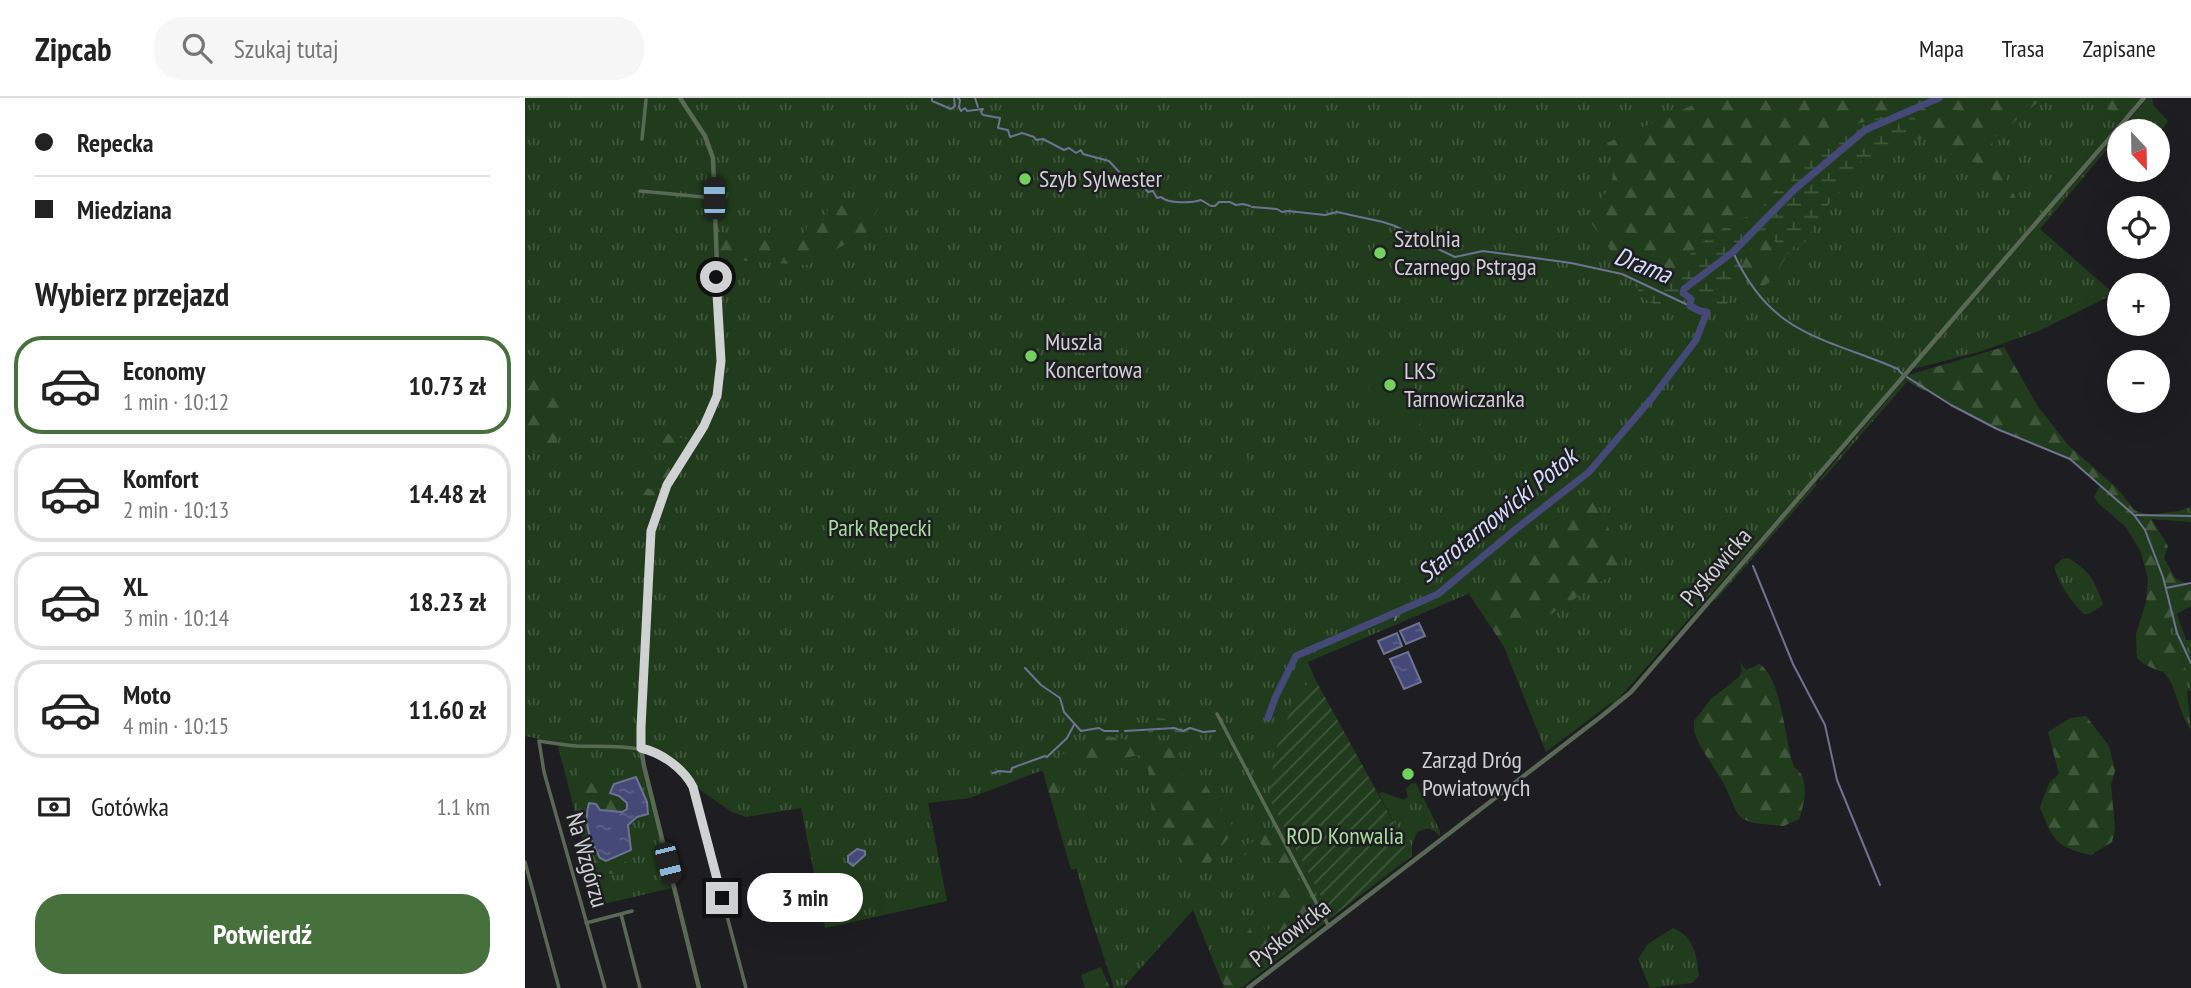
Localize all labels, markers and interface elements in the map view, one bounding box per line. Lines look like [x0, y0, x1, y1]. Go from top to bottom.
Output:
search box [154, 17, 644, 80]
text: Zipcab [35, 27, 112, 70]
icon: search [178, 29, 216, 67]
text: Szukaj tutaj [234, 32, 339, 65]
text: Mapa [1919, 33, 1964, 64]
text: Trasa [2002, 33, 2044, 64]
text: Zapisane [2082, 33, 2156, 64]
north arrow [2107, 119, 2170, 182]
map controls [2107, 119, 2170, 413]
text: Repecka [77, 126, 153, 159]
place label: Szyb Sylwester [1039, 163, 1162, 194]
marker: Szyb Sylwester [1017, 171, 1033, 187]
car [704, 177, 725, 219]
text: Miedziana [77, 193, 172, 226]
button: locate [2107, 196, 2170, 259]
place label: Sztolnia Czarnego Pstrąga [1394, 223, 1537, 282]
water label: Drama [1610, 239, 1678, 291]
marker: Sztolnia Czarnego Pstrąga [1372, 245, 1388, 261]
route start [700, 261, 732, 293]
text: Wybierz przejazd [35, 273, 229, 315]
button: + [2107, 273, 2170, 336]
place label: Muszla Koncertowa [1045, 326, 1142, 385]
marker: Muszla Koncertowa [1023, 348, 1039, 364]
button: − [2107, 350, 2170, 413]
icon: car [39, 354, 102, 417]
text: Economy [123, 354, 205, 387]
place label: LKS Tarnowiczanka [1404, 355, 1525, 414]
text: 10.73 zł [409, 369, 486, 402]
marker: LKS Tarnowiczanka [1382, 377, 1398, 393]
text: 1 min · 10:12 [123, 387, 229, 416]
water label: Starotarnowicki Potok [1410, 438, 1586, 589]
icon: car [39, 462, 102, 525]
text: Komfort [123, 462, 199, 495]
text: 14.48 zł [409, 477, 486, 510]
text: 2 min · 10:13 [123, 495, 229, 524]
park label: Park Repecki [828, 512, 932, 543]
street label: Pyskowicka [1673, 521, 1758, 612]
icon: car [39, 570, 102, 633]
text: XL [123, 570, 148, 603]
text: 18.23 zł [409, 585, 486, 618]
text: 3 min · 10:14 [123, 603, 229, 632]
icon: car [39, 678, 102, 741]
text: Moto [123, 678, 171, 711]
text: 11.60 zł [409, 693, 486, 726]
text: 4 min · 10:15 [123, 711, 229, 740]
place label: Zarząd Dróg Powiatowych [1422, 744, 1530, 803]
marker: Zarząd Dróg Powiatowych [1400, 766, 1416, 782]
icon: cash [35, 788, 73, 826]
text: Gotówka [91, 790, 169, 823]
text: 1.1 km [436, 792, 490, 821]
street label: Na Wzgórzu [559, 809, 616, 911]
park label: ROD Konwalia [1286, 820, 1404, 851]
car [653, 840, 684, 886]
callout: 3 min [747, 874, 862, 922]
route end [706, 882, 738, 914]
text: 3 min [782, 883, 828, 912]
street label: Pyskowicka [1243, 891, 1336, 974]
button: Potwierdź [35, 894, 490, 974]

